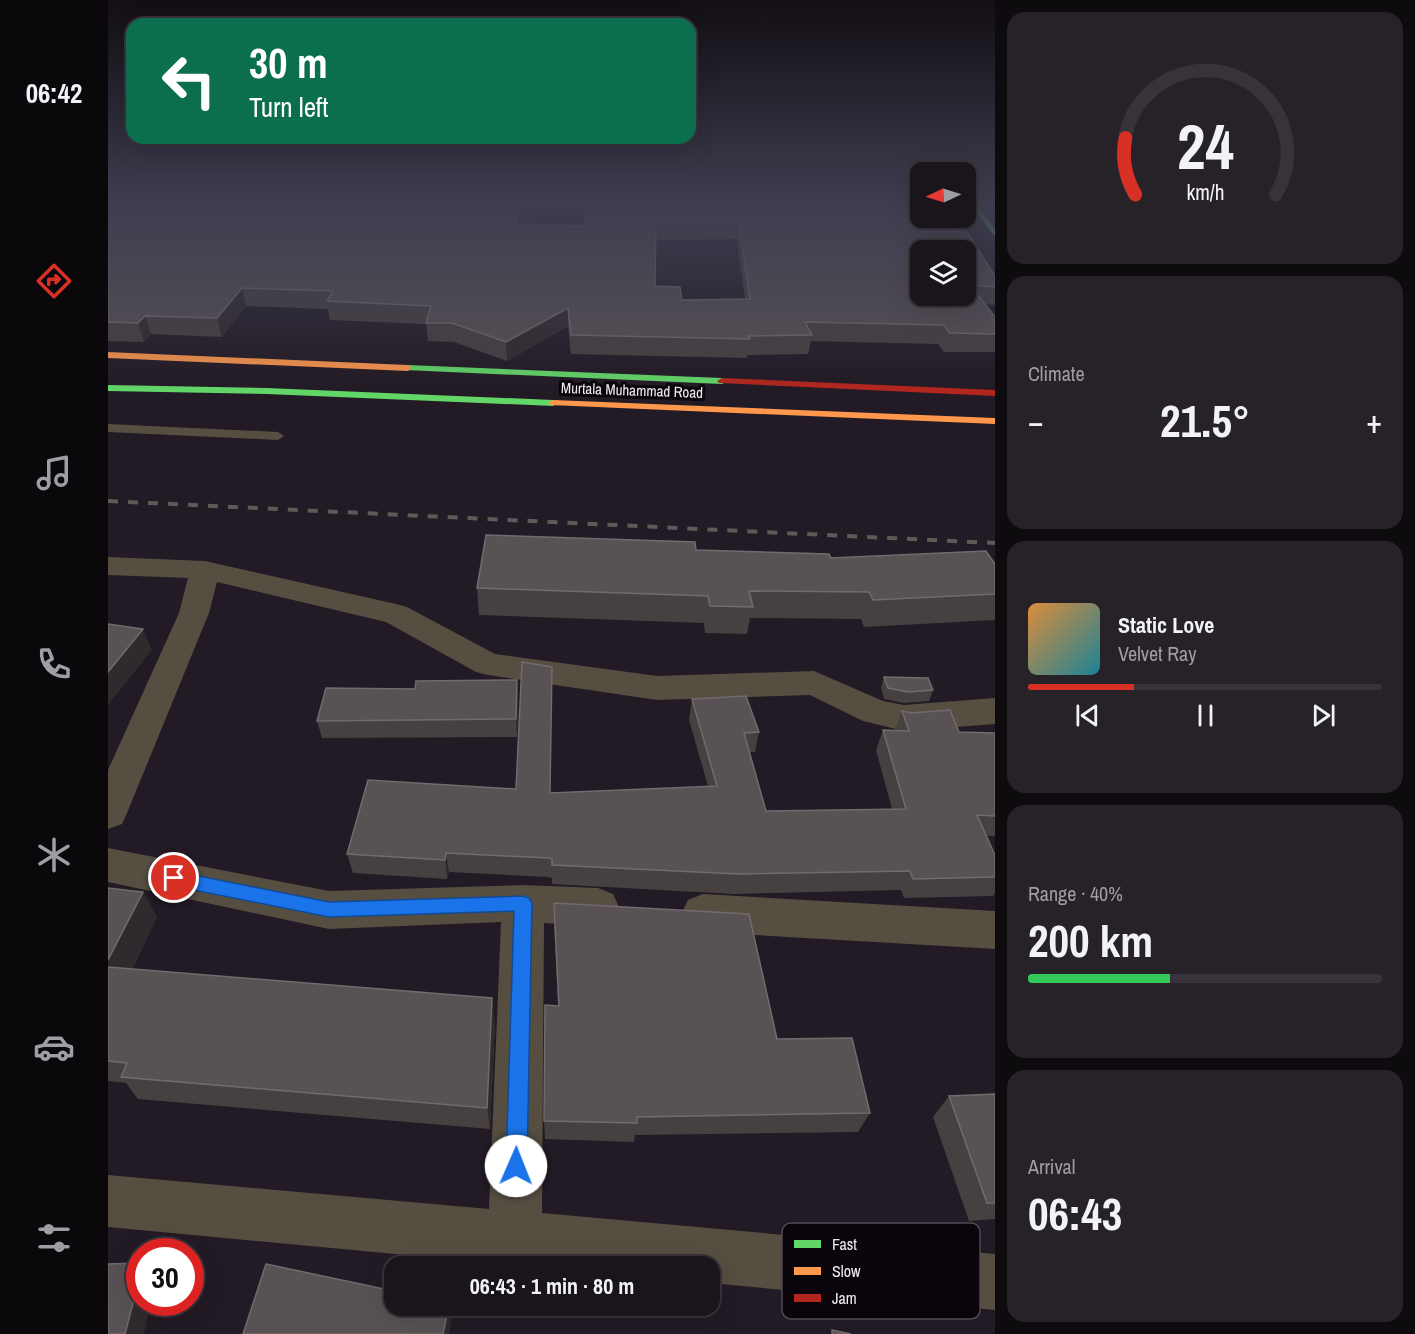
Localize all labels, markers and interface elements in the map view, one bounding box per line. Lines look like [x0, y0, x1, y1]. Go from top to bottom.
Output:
text: 30 m [249, 35, 328, 91]
icon: left [150, 42, 228, 120]
text: 06:42 [26, 75, 82, 111]
text: Turn left [249, 89, 328, 125]
text: 24 [1177, 104, 1233, 188]
north arrow [910, 162, 976, 228]
map controls [910, 162, 976, 306]
text: km/h [1186, 179, 1224, 208]
button: layers [910, 240, 976, 306]
icon: directions [33, 260, 75, 302]
text: Climate [1028, 360, 1085, 387]
street label: Murtala Muhammad Road [561, 377, 703, 403]
text: 21.5° [1160, 390, 1250, 451]
text: − [1028, 399, 1044, 443]
text: + [1366, 399, 1382, 443]
icon: music [33, 452, 75, 494]
text: Static Love [1118, 610, 1214, 640]
text: Velvet Ray [1118, 640, 1196, 667]
icon: phone [33, 643, 75, 685]
icon: previous [1071, 699, 1104, 732]
icon: pause [1189, 699, 1222, 732]
icon: next [1307, 699, 1340, 732]
icon: climate [33, 834, 75, 876]
pin [148, 852, 199, 903]
icon: arrive [157, 861, 190, 894]
text: Range · 40% [1028, 880, 1123, 907]
text: 200 km [1028, 910, 1153, 971]
icon: car [33, 1026, 75, 1068]
position arrow [484, 1134, 548, 1198]
text: Arrival [1028, 1153, 1075, 1180]
text: 06:43 [1028, 1183, 1122, 1244]
icon: filters [33, 1217, 75, 1259]
legend [782, 1223, 980, 1319]
text: Fast [832, 1233, 857, 1255]
speed limit sign: 30 [126, 1238, 204, 1316]
text: Slow [832, 1260, 861, 1282]
text: 06:43 · 1 min · 80 m [470, 1271, 634, 1301]
text: Jam [832, 1287, 857, 1309]

